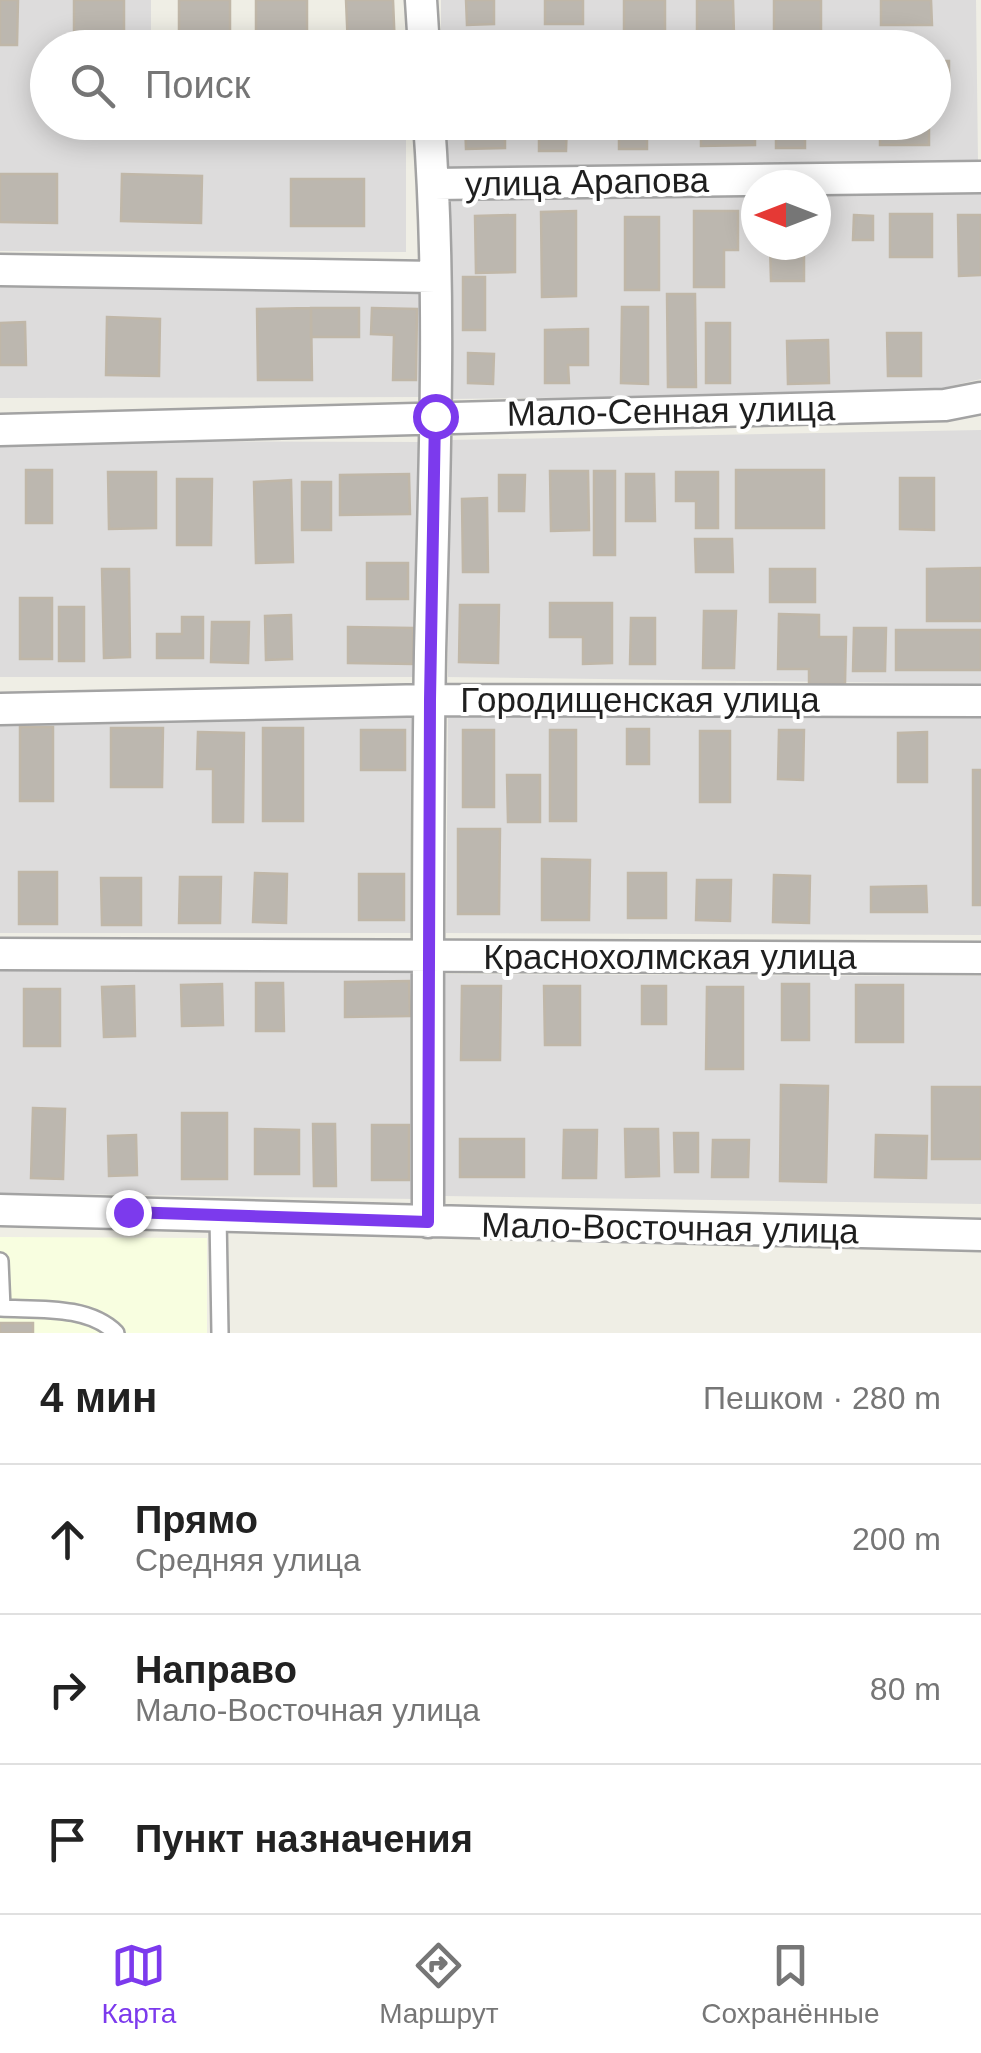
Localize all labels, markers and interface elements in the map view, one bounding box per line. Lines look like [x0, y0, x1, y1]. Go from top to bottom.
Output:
search box [30, 30, 951, 140]
icon: search [65, 58, 120, 113]
text: Поиск [145, 64, 250, 106]
street label: улица Арапова [465, 160, 710, 203]
north arrow [741, 170, 831, 260]
street label: Мало-Сенная улица [506, 388, 836, 433]
route start [413, 394, 459, 440]
street label: Городищенская улица [460, 680, 820, 719]
street label: Краснохолмская улица [483, 937, 857, 976]
route end [106, 1190, 152, 1236]
street label: Мало-Восточная улица [481, 1205, 860, 1250]
text: 4 мин [40, 1374, 157, 1421]
text: Пешком · 280 m [703, 1380, 941, 1416]
text: Прямо [135, 1499, 258, 1541]
icon: ahead [40, 1512, 95, 1567]
text: 200 m [852, 1521, 941, 1557]
text: Средняя улица [135, 1542, 361, 1578]
text: Направо [135, 1649, 297, 1691]
icon: right [40, 1662, 95, 1717]
text: 80 m [870, 1671, 941, 1707]
text: Мало-Восточная улица [135, 1692, 480, 1728]
icon: arrive [40, 1812, 95, 1867]
text: Пункт назначения [135, 1818, 473, 1860]
tab: Карта [101, 1938, 176, 2030]
tab: Маршрут [379, 1938, 498, 2030]
tab: Сохранённые [701, 1938, 880, 2030]

